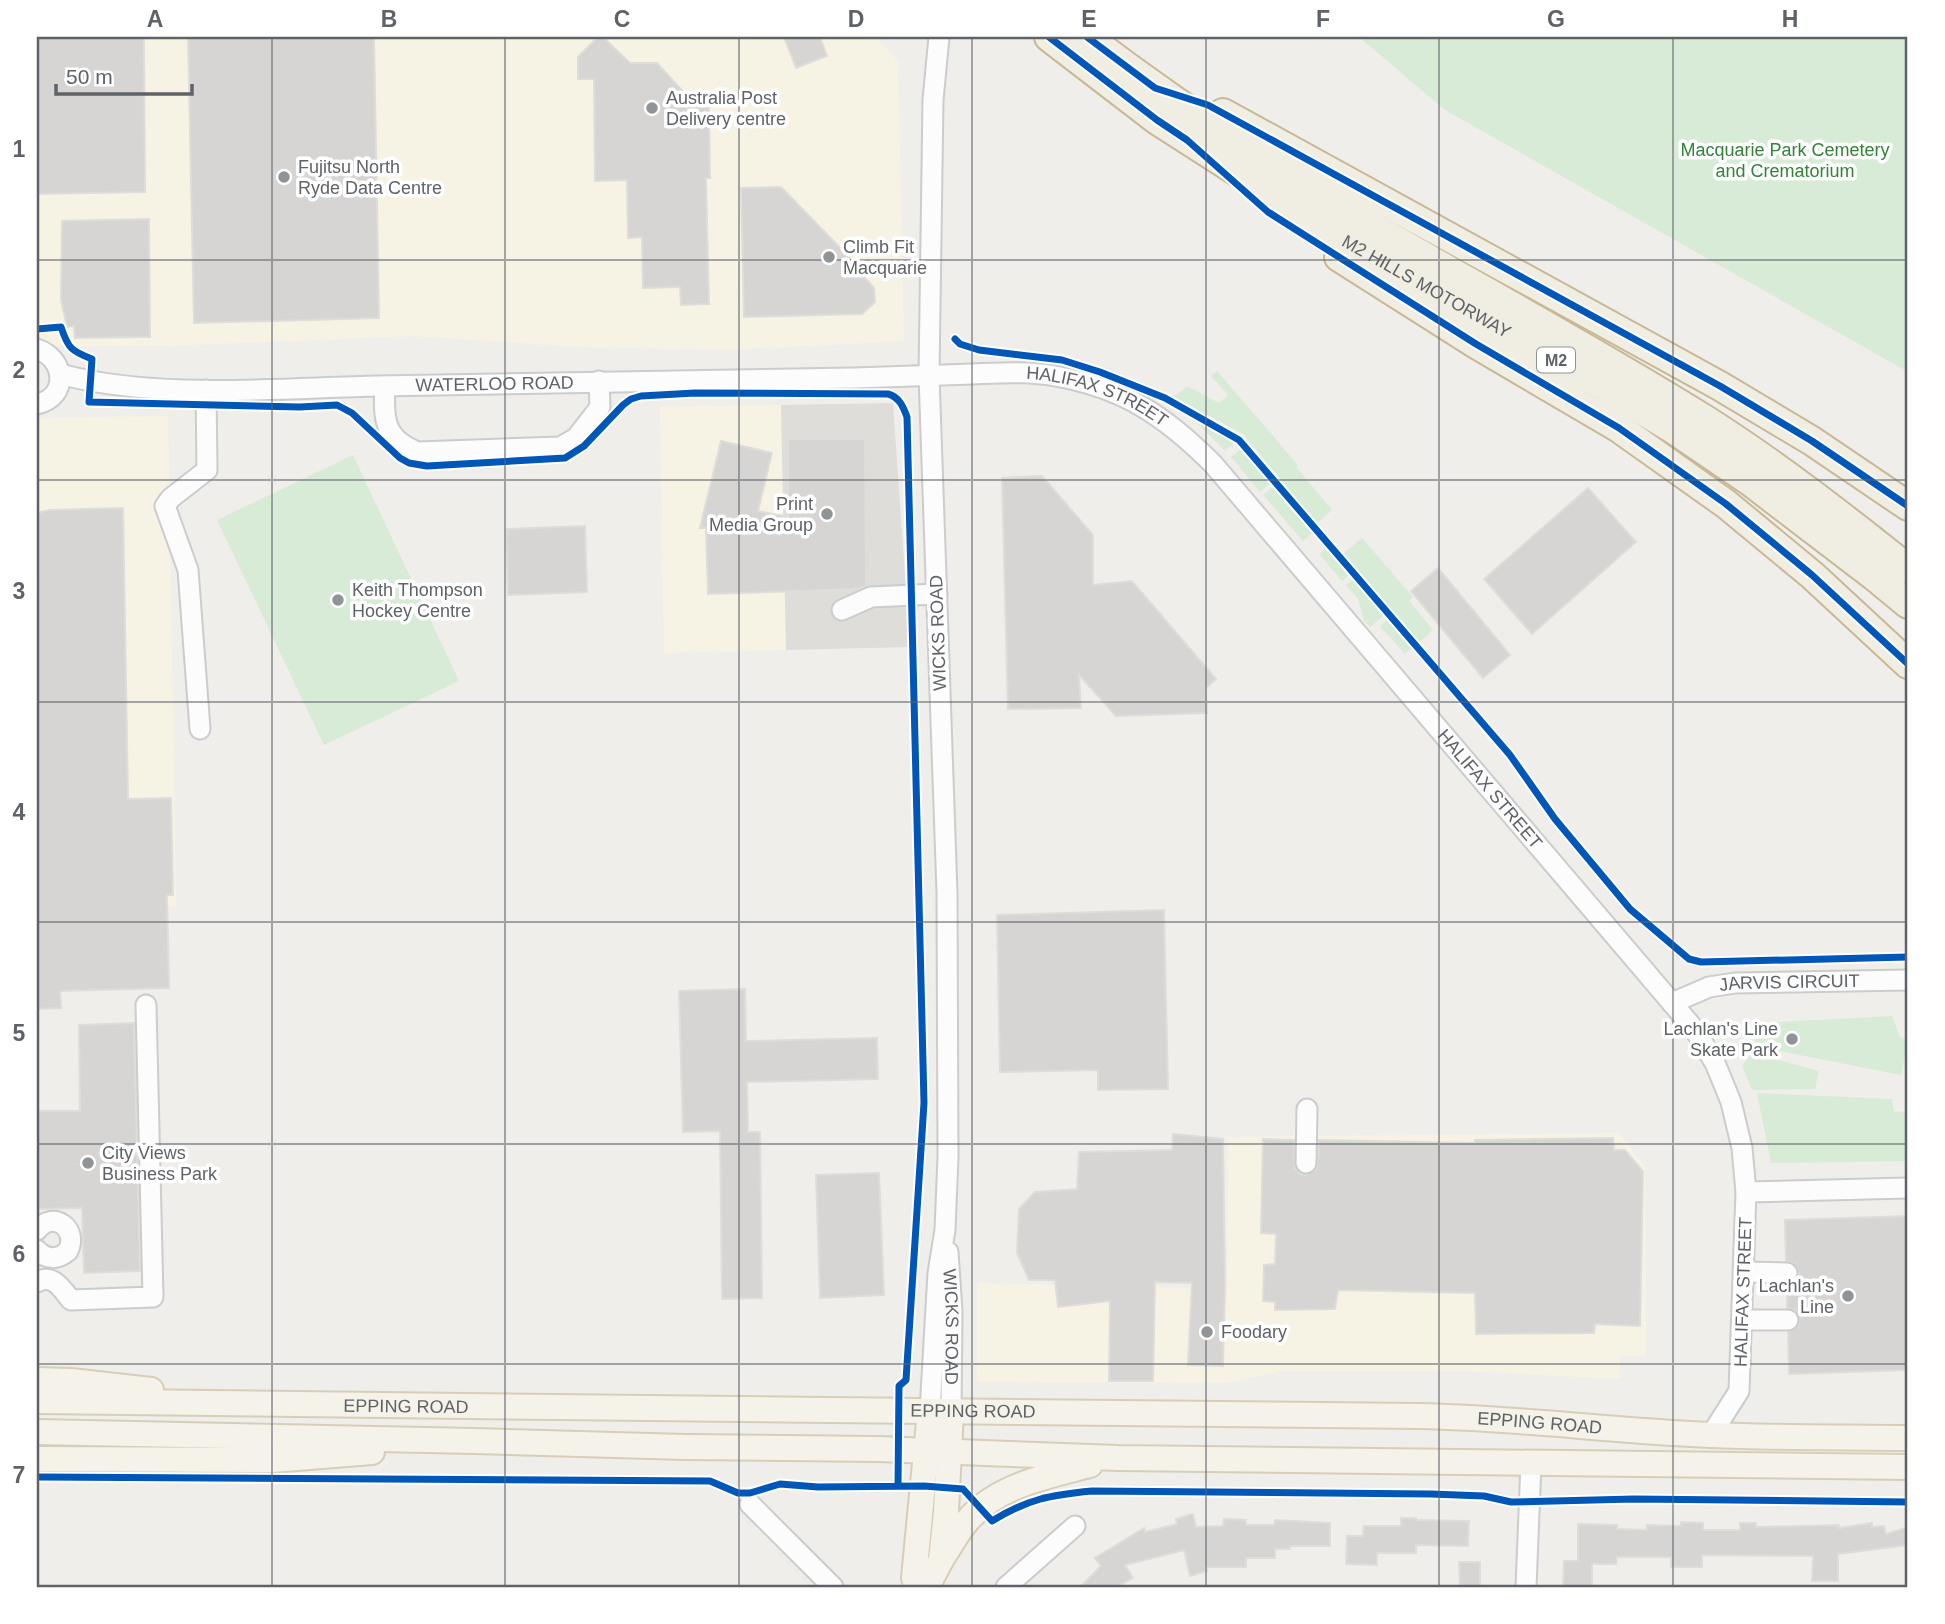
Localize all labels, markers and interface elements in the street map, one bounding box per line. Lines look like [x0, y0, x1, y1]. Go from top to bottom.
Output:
text: A [147, 6, 163, 32]
text: B [381, 6, 397, 32]
text: C [614, 6, 630, 32]
text: D [848, 6, 864, 32]
text: E [1081, 6, 1097, 32]
text: F [1316, 6, 1330, 32]
text: G [1547, 6, 1565, 32]
text: H [1782, 6, 1798, 32]
scale bar [56, 52, 192, 96]
text: 50 m [66, 65, 113, 88]
place label: Australia Post Delivery centre [666, 88, 786, 129]
marker: Australia Post Delivery centre [644, 100, 660, 116]
text: 1 [13, 136, 26, 162]
park label: Macquarie Park Cemetery and Crematorium [1680, 140, 1890, 181]
place label: Fujitsu North Ryde Data Centre [298, 157, 442, 198]
marker: Fujitsu North Ryde Data Centre [276, 169, 292, 185]
street label: M2 HILLS MOTORWAY [1339, 231, 1514, 342]
place label: Climb Fit Macquarie [843, 237, 927, 278]
marker: Climb Fit Macquarie [821, 249, 837, 265]
road number: M2 [1537, 348, 1575, 372]
text: 2 [13, 357, 25, 383]
street label: HALIFAX STREET [1026, 363, 1172, 431]
street label: WATERLOO ROAD [415, 373, 574, 395]
place label: Print Media Group [709, 494, 813, 535]
marker: Print Media Group [819, 506, 835, 522]
street label: WICKS ROAD [926, 575, 950, 691]
text: 3 [13, 578, 25, 604]
place label: Keith Thompson Hockey Centre [352, 580, 483, 621]
marker: Keith Thompson Hockey Centre [330, 592, 346, 608]
street label: HALIFAX STREET [1434, 725, 1546, 853]
text: 4 [13, 799, 26, 825]
street label: JARVIS CIRCUIT [1718, 971, 1860, 995]
place label: Lachlan's Line Skate Park [1663, 1019, 1779, 1060]
text: 5 [13, 1020, 26, 1046]
marker: Lachlan's Line Skate Park [1784, 1031, 1800, 1047]
place label: City Views Business Park [102, 1143, 218, 1184]
marker: City Views Business Park [80, 1155, 96, 1171]
street label: HALIFAX STREET [1730, 1217, 1756, 1367]
text: 6 [13, 1241, 25, 1267]
street label: WICKS ROAD [939, 1268, 962, 1385]
place label: Lachlan's Line [1759, 1276, 1834, 1317]
marker: Lachlan's Line [1840, 1288, 1856, 1304]
place label: Foodary [1221, 1322, 1287, 1342]
marker: Foodary [1199, 1324, 1215, 1340]
street label: EPPING ROAD [343, 1396, 469, 1417]
street label: EPPING ROAD [910, 1401, 1036, 1422]
street label: EPPING ROAD [1477, 1408, 1603, 1438]
text: 7 [13, 1462, 25, 1488]

